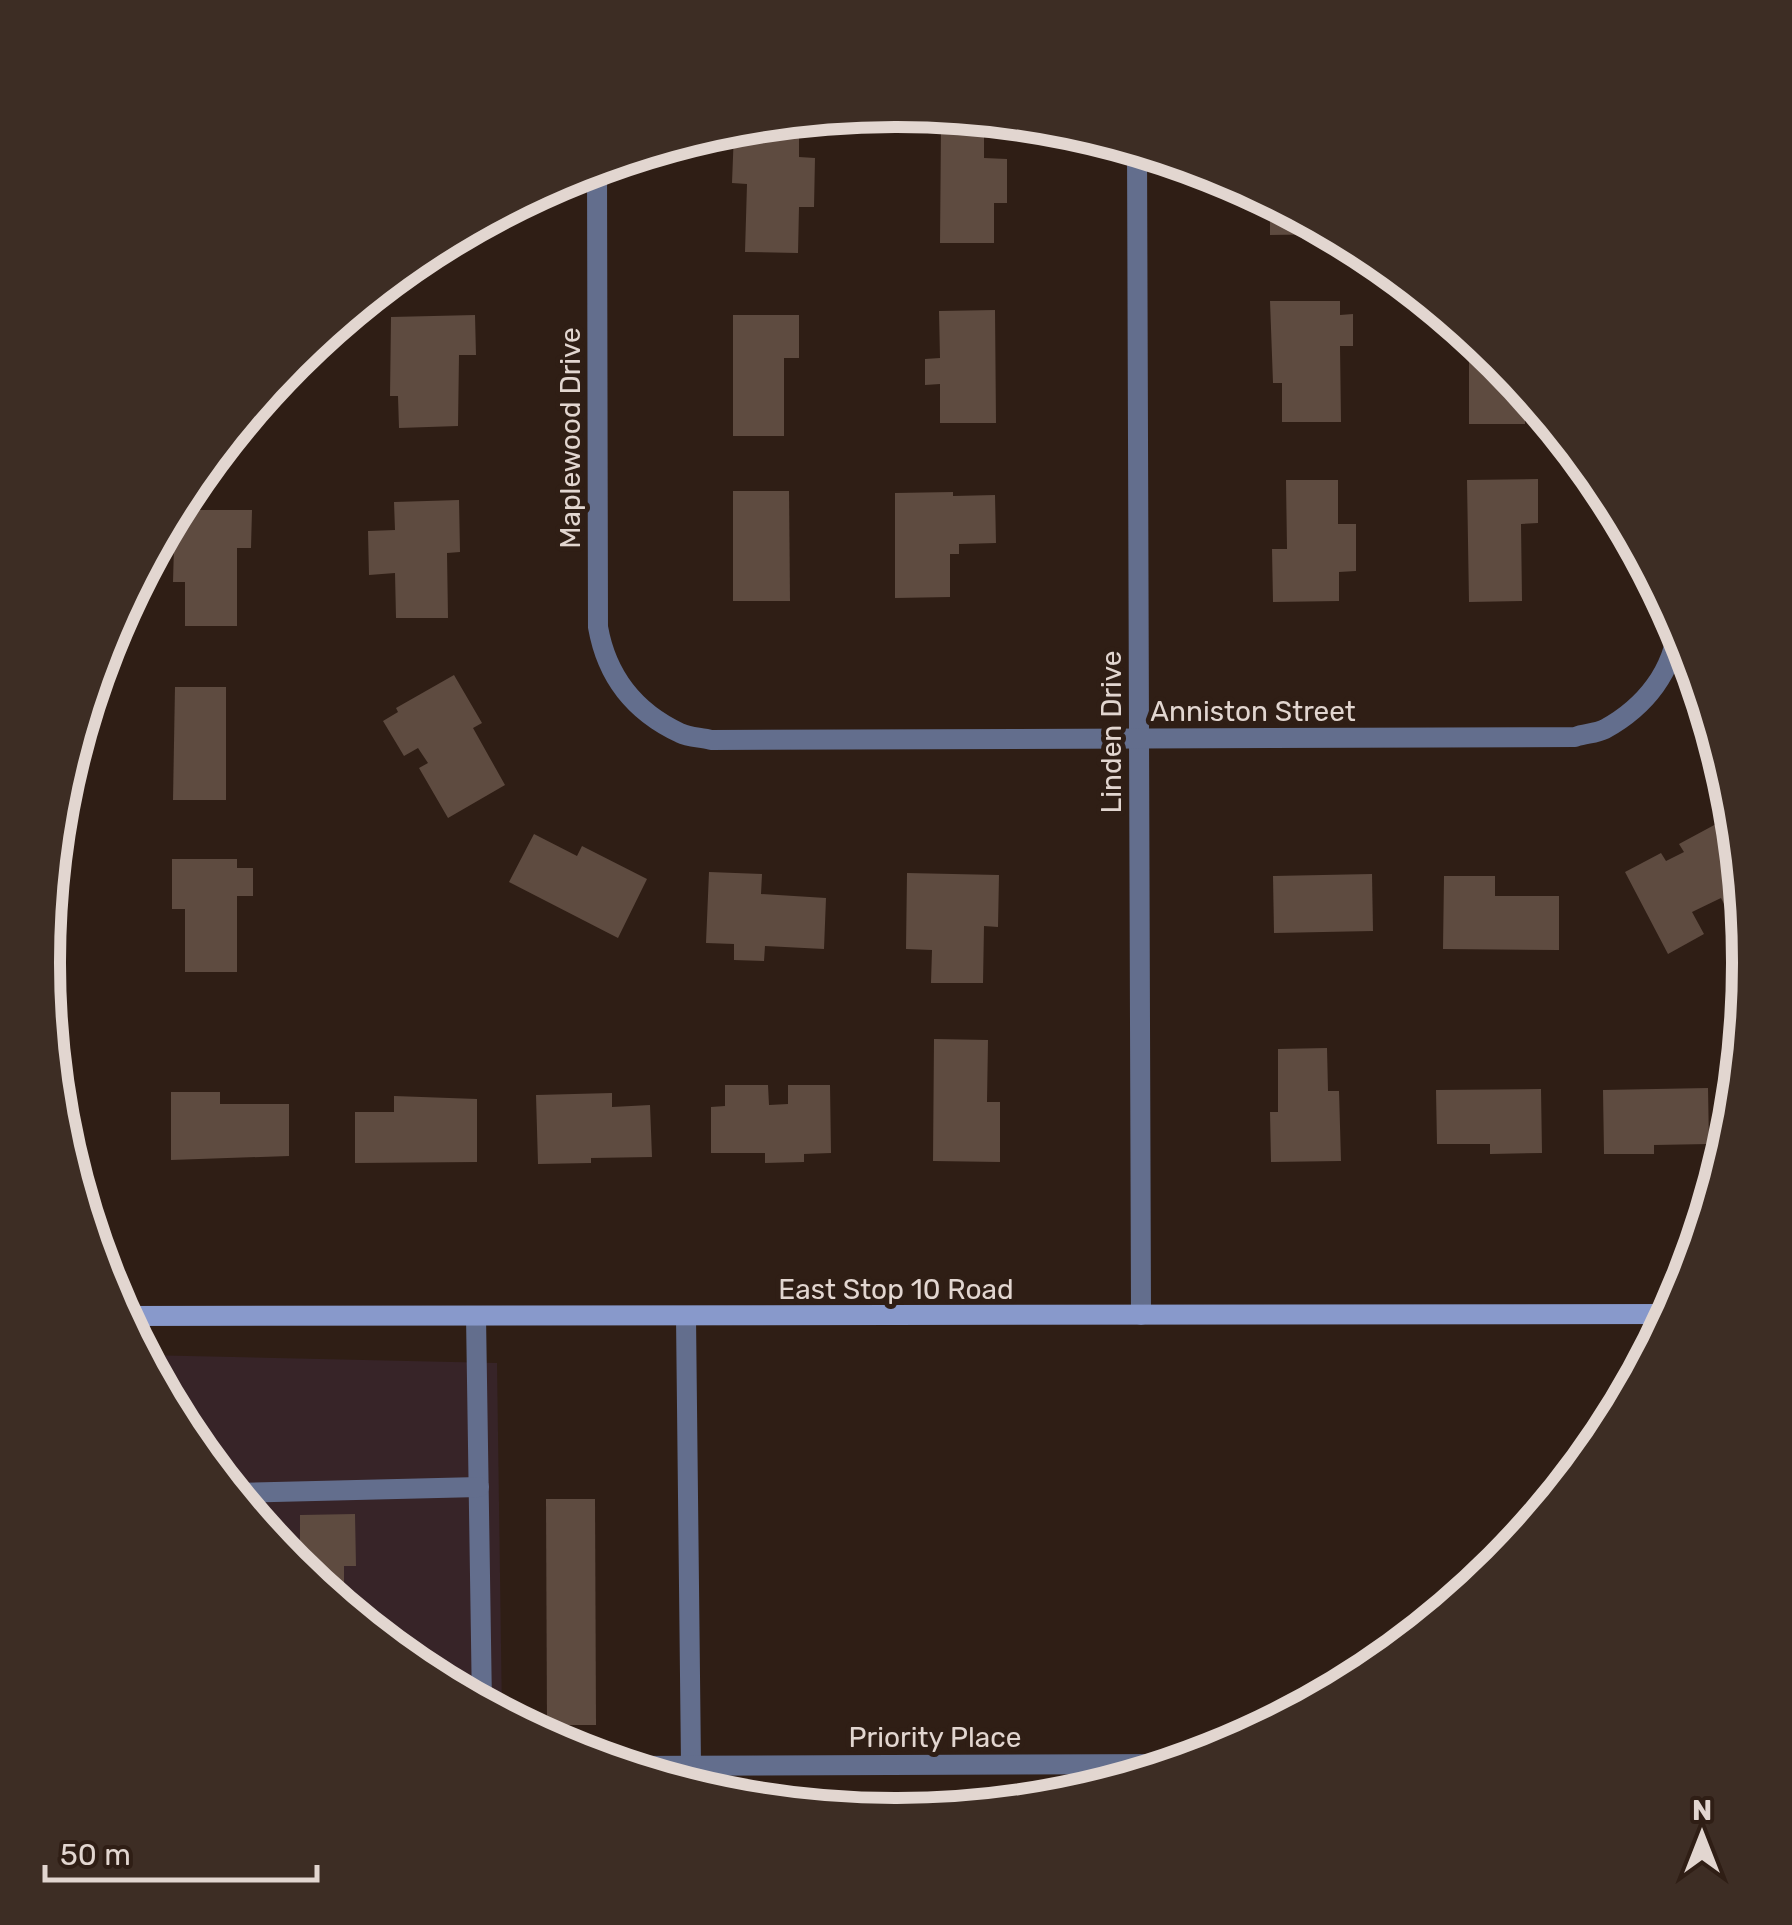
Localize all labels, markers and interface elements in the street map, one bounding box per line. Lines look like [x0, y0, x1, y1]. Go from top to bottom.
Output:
street label: Maplewood Drive [554, 327, 587, 549]
street label: Linden Drive [1095, 650, 1128, 814]
street label: Anniston Street [1150, 695, 1356, 728]
street label: East Stop 10 Road [778, 1273, 1014, 1306]
street label: Priority Place [849, 1721, 1021, 1754]
north arrow [1652, 1785, 1752, 1885]
text: N [1692, 1794, 1712, 1827]
scale bar [45, 1820, 318, 1882]
text: 50 m [60, 1837, 131, 1873]

